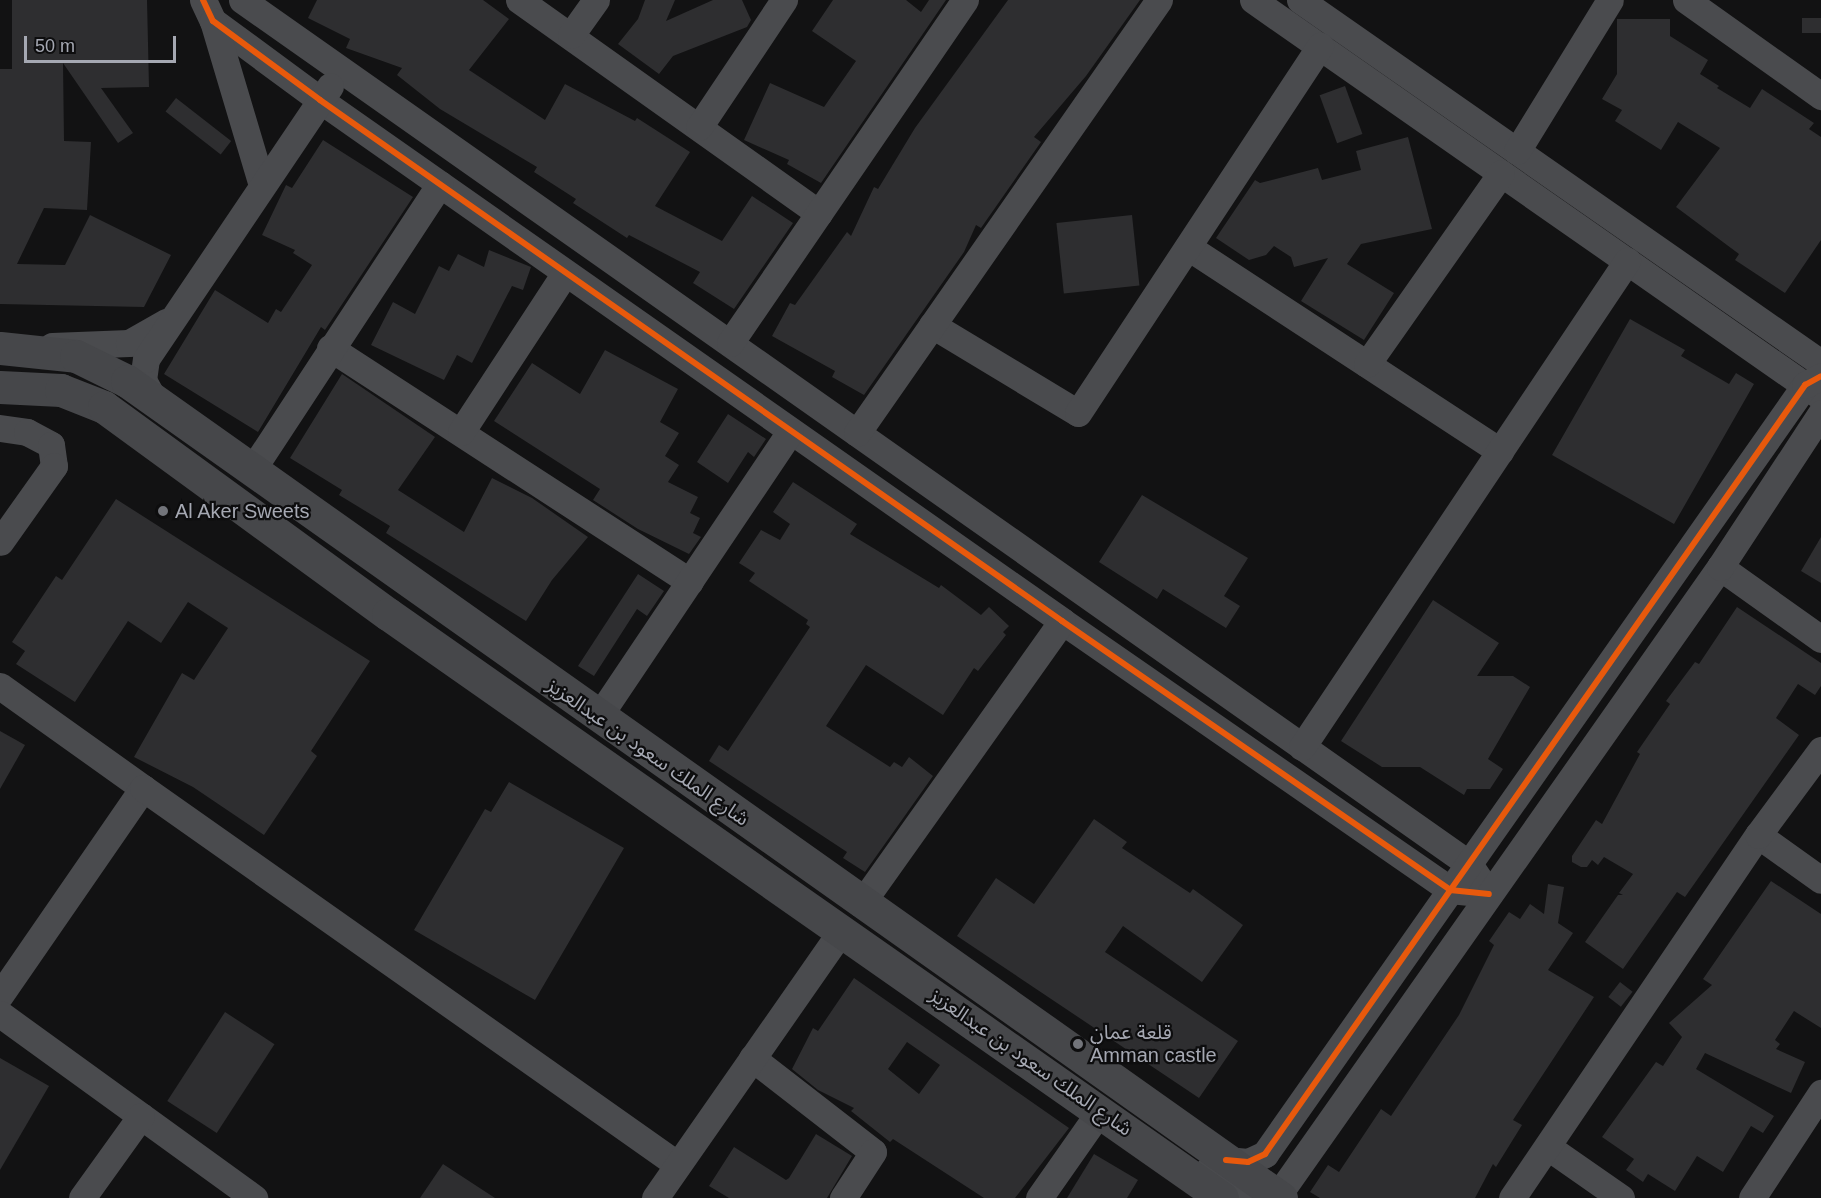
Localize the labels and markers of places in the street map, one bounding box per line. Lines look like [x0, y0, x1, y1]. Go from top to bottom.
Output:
place label: Al Aker Sweets [175, 499, 311, 523]
marker: Al Aker Sweets [156, 504, 170, 518]
place label: قلعة عمان Amman castle [1090, 1020, 1217, 1067]
marker: قلعة عمان Amman castle [1071, 1037, 1085, 1051]

